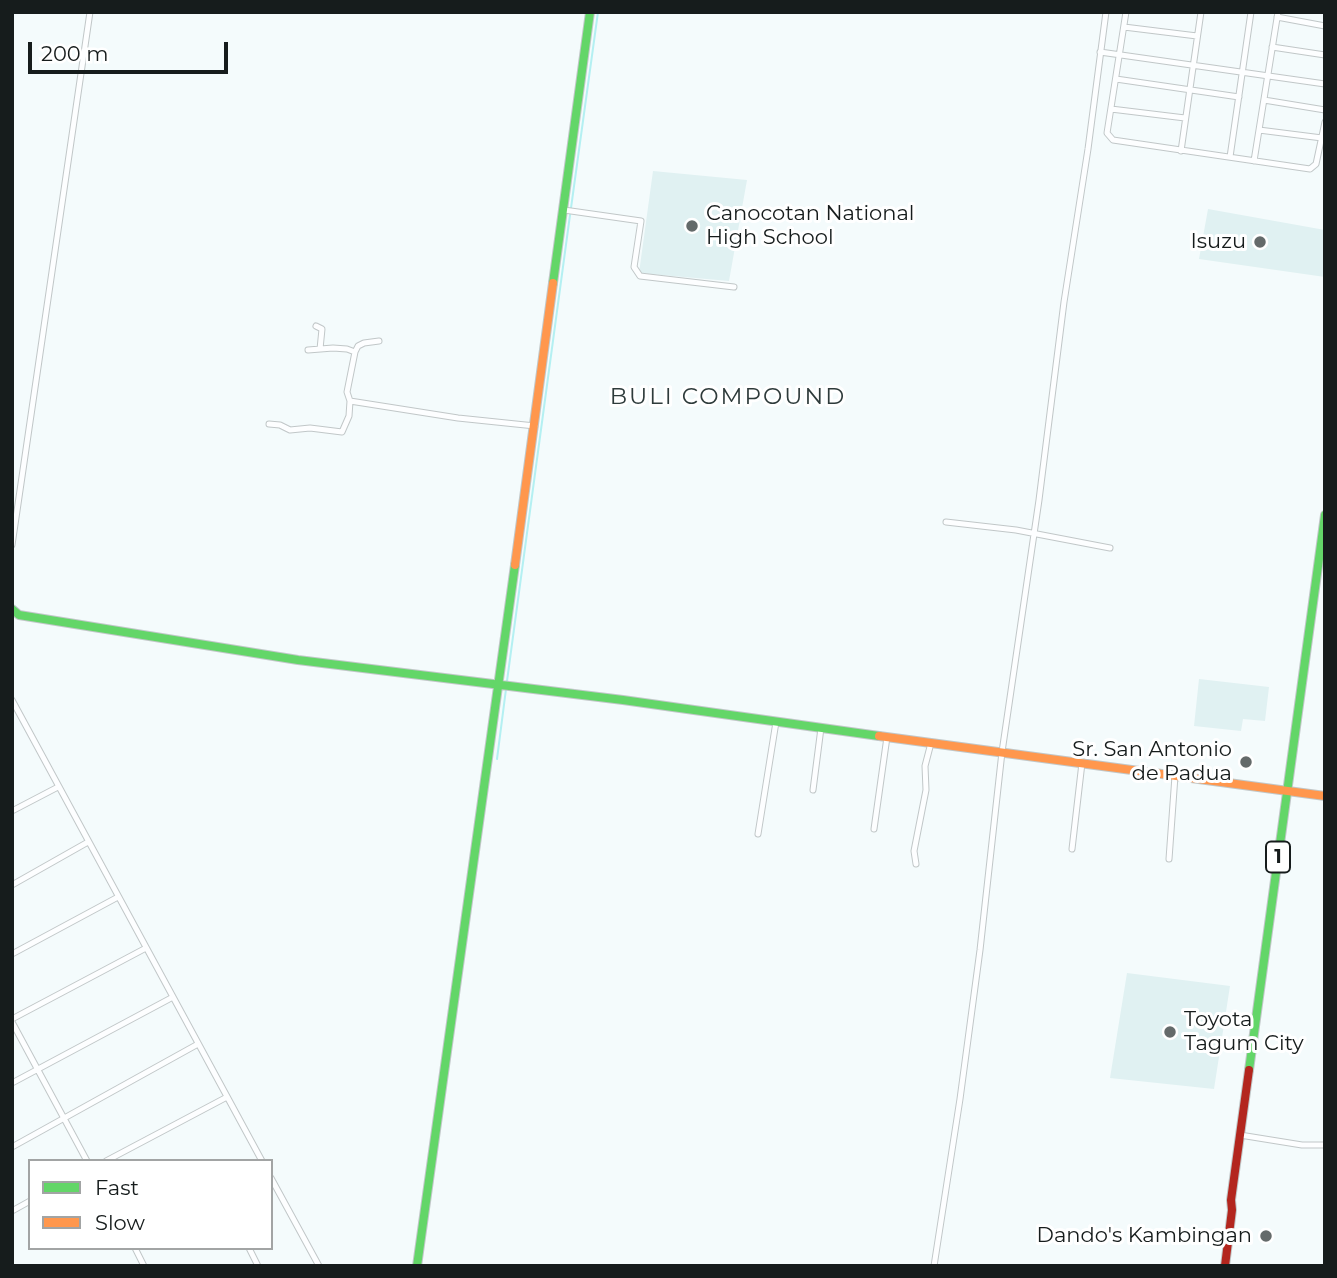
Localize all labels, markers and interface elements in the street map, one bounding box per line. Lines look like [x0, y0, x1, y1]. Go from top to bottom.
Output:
scale bar [32, 28, 231, 72]
text: 200 m [41, 41, 108, 66]
place label: Canocotan National High School [706, 201, 915, 251]
marker: Canocotan National High School [684, 218, 700, 234]
place label: Isuzu [1190, 229, 1246, 255]
marker: Isuzu [1252, 234, 1268, 250]
district label: BULI COMPOUND [611, 383, 845, 411]
place label: Sr. San Antonio de Padua [1072, 737, 1232, 787]
marker: Sr. San Antonio de Padua [1238, 754, 1254, 770]
road number: 1 [1266, 842, 1290, 872]
place label: Toyota Tagum City [1184, 1007, 1304, 1057]
marker: Toyota Tagum City [1162, 1024, 1178, 1040]
legend [28, 1159, 273, 1250]
text: Fast [95, 1175, 139, 1200]
text: Slow [95, 1210, 145, 1235]
place label: Dando's Kambingan [1037, 1223, 1252, 1249]
marker: Dando's Kambingan [1258, 1228, 1274, 1244]

